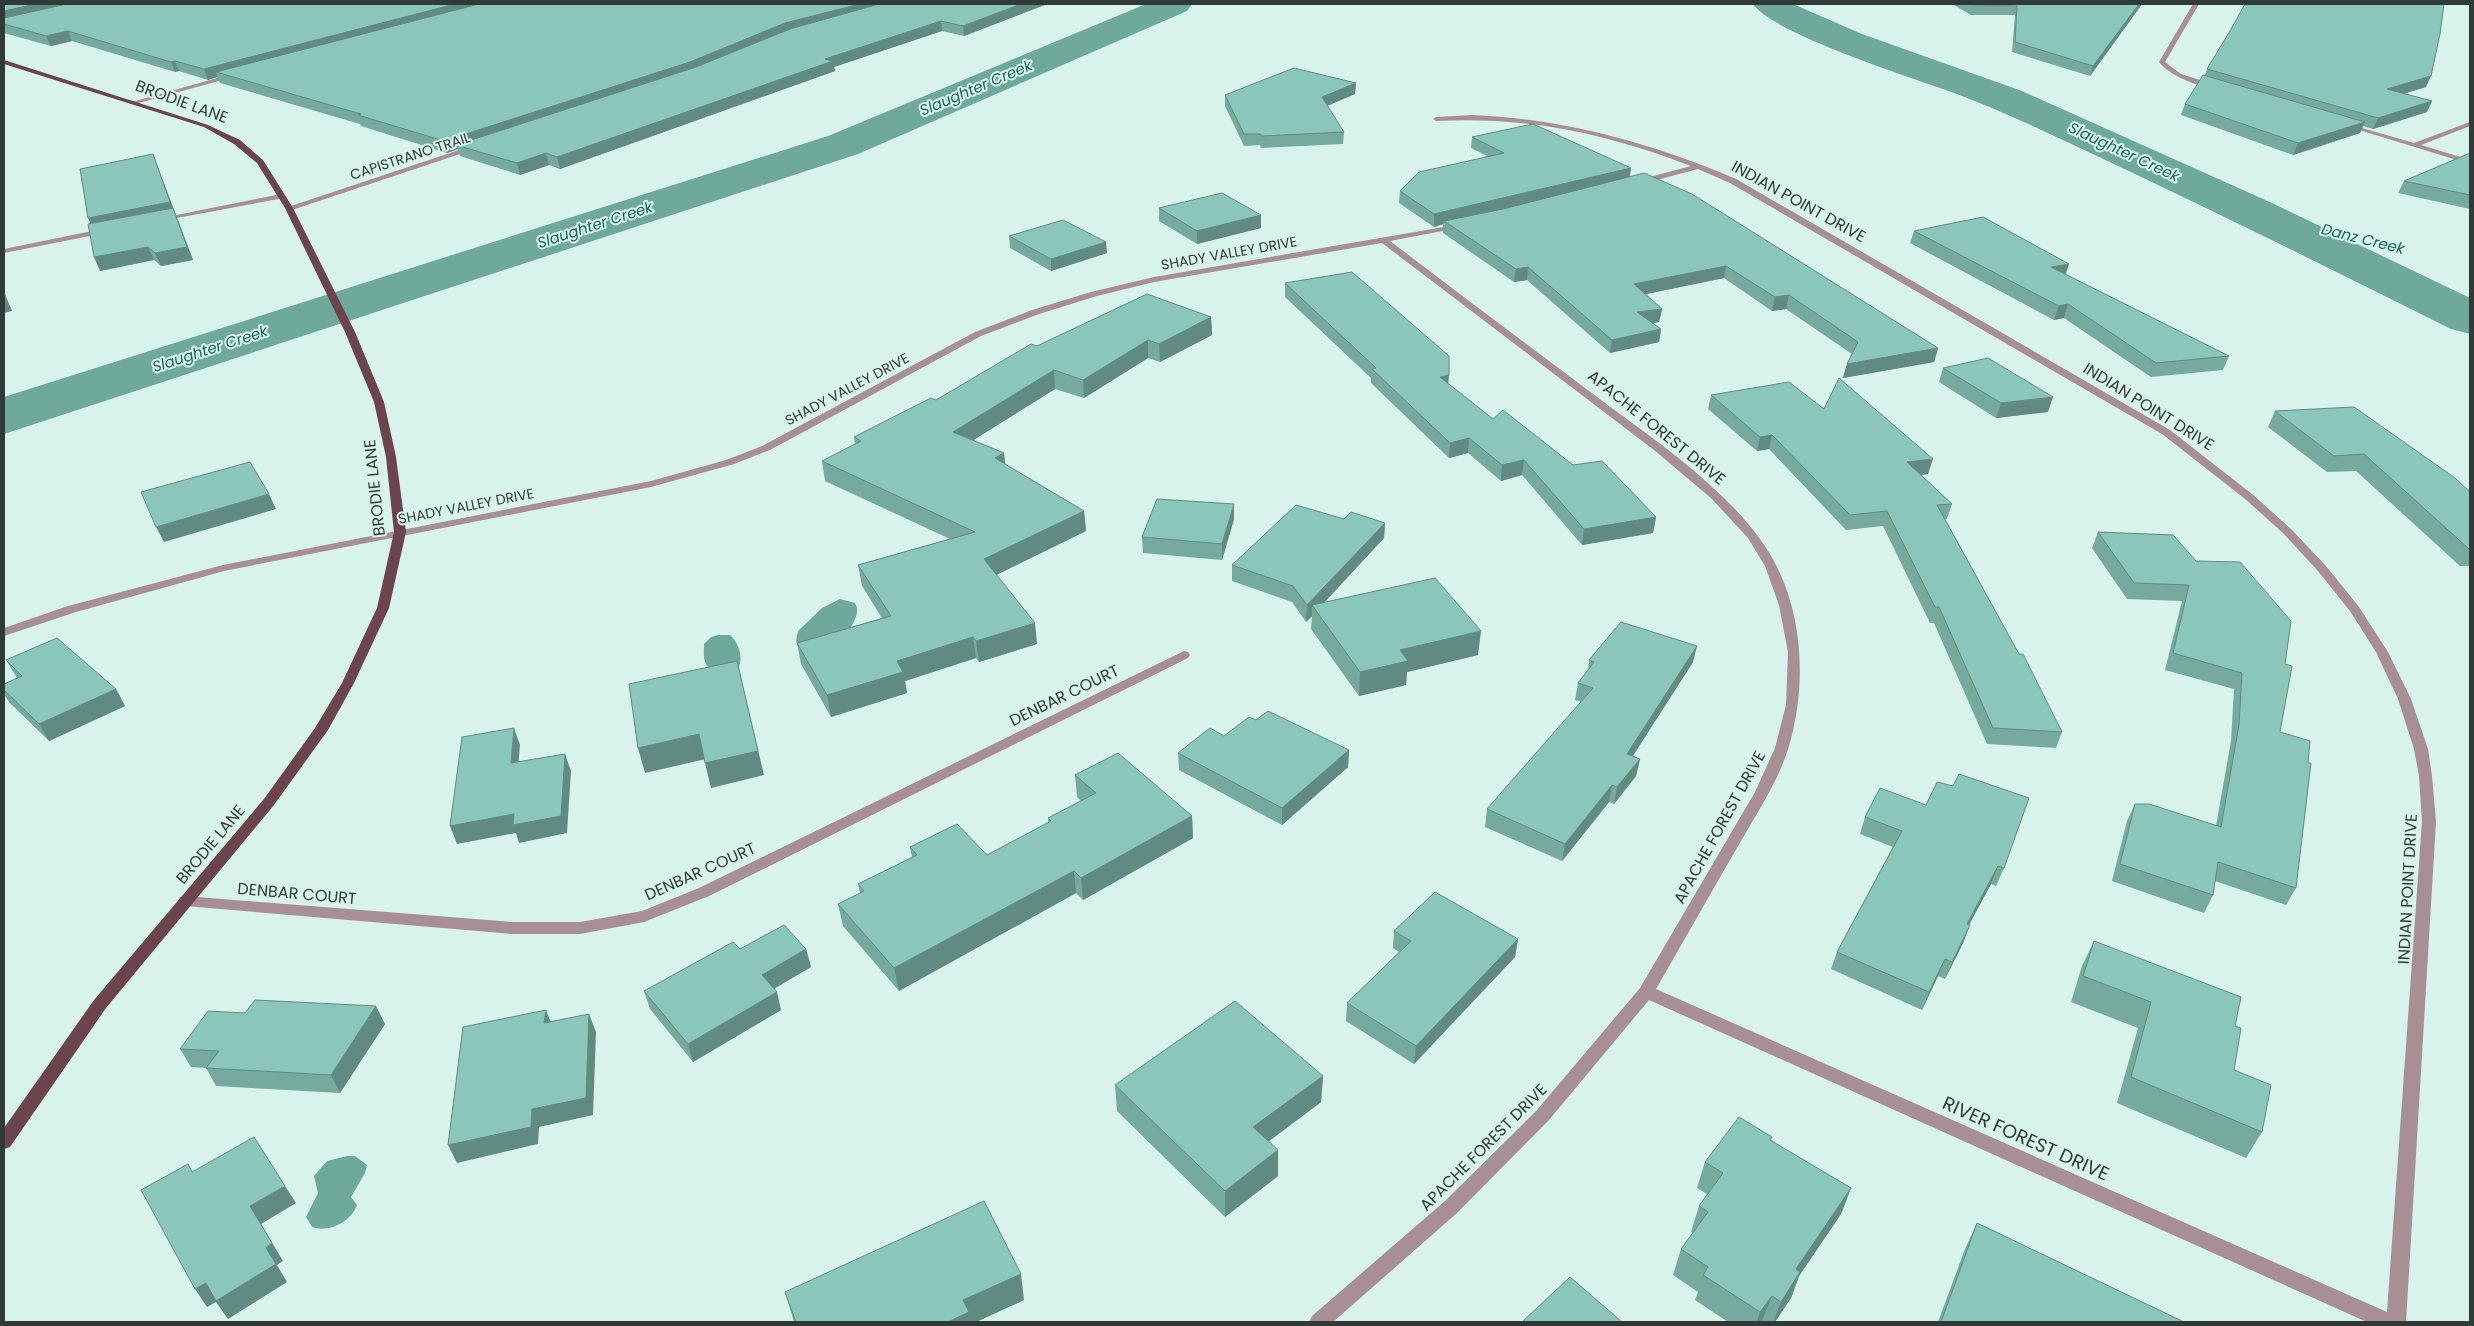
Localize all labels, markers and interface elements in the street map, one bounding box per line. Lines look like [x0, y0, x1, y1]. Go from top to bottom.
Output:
water label: Slaughter Creek [916, 54, 1036, 121]
street label: BRODIE LANE [132, 74, 231, 129]
water label: Slaughter Creek [2065, 117, 2184, 187]
street label: CAPISTRANO TRAIL [347, 127, 473, 185]
street label: INDIAN POINT DRIVE [1727, 155, 1870, 248]
water label: Slaughter Creek [534, 196, 656, 253]
water label: Danz Creek [2319, 218, 2408, 259]
street label: SHADY VALLEY DRIVE [1159, 231, 1299, 275]
water label: Slaughter Creek [149, 320, 271, 377]
street label: SHADY VALLEY DRIVE [781, 348, 913, 430]
street label: INDIAN POINT DRIVE [2079, 357, 2219, 456]
street label: APACHE FOREST DRIVE [1583, 364, 1731, 490]
street label: BRODIE LANE [358, 439, 391, 537]
street label: SHADY VALLEY DRIVE [396, 483, 536, 529]
street label: DENBAR COURT [1005, 659, 1123, 732]
street label: APACHE FOREST DRIVE [1668, 747, 1771, 908]
street label: BRODIE LANE [170, 800, 250, 889]
street label: INDIAN POINT DRIVE [2392, 813, 2423, 965]
street label: DENBAR COURT [641, 837, 760, 906]
street label: DENBAR COURT [236, 877, 358, 910]
street label: APACHE FOREST DRIVE [1415, 1079, 1552, 1216]
street label: RIVER FOREST DRIVE [1938, 1090, 2114, 1187]

